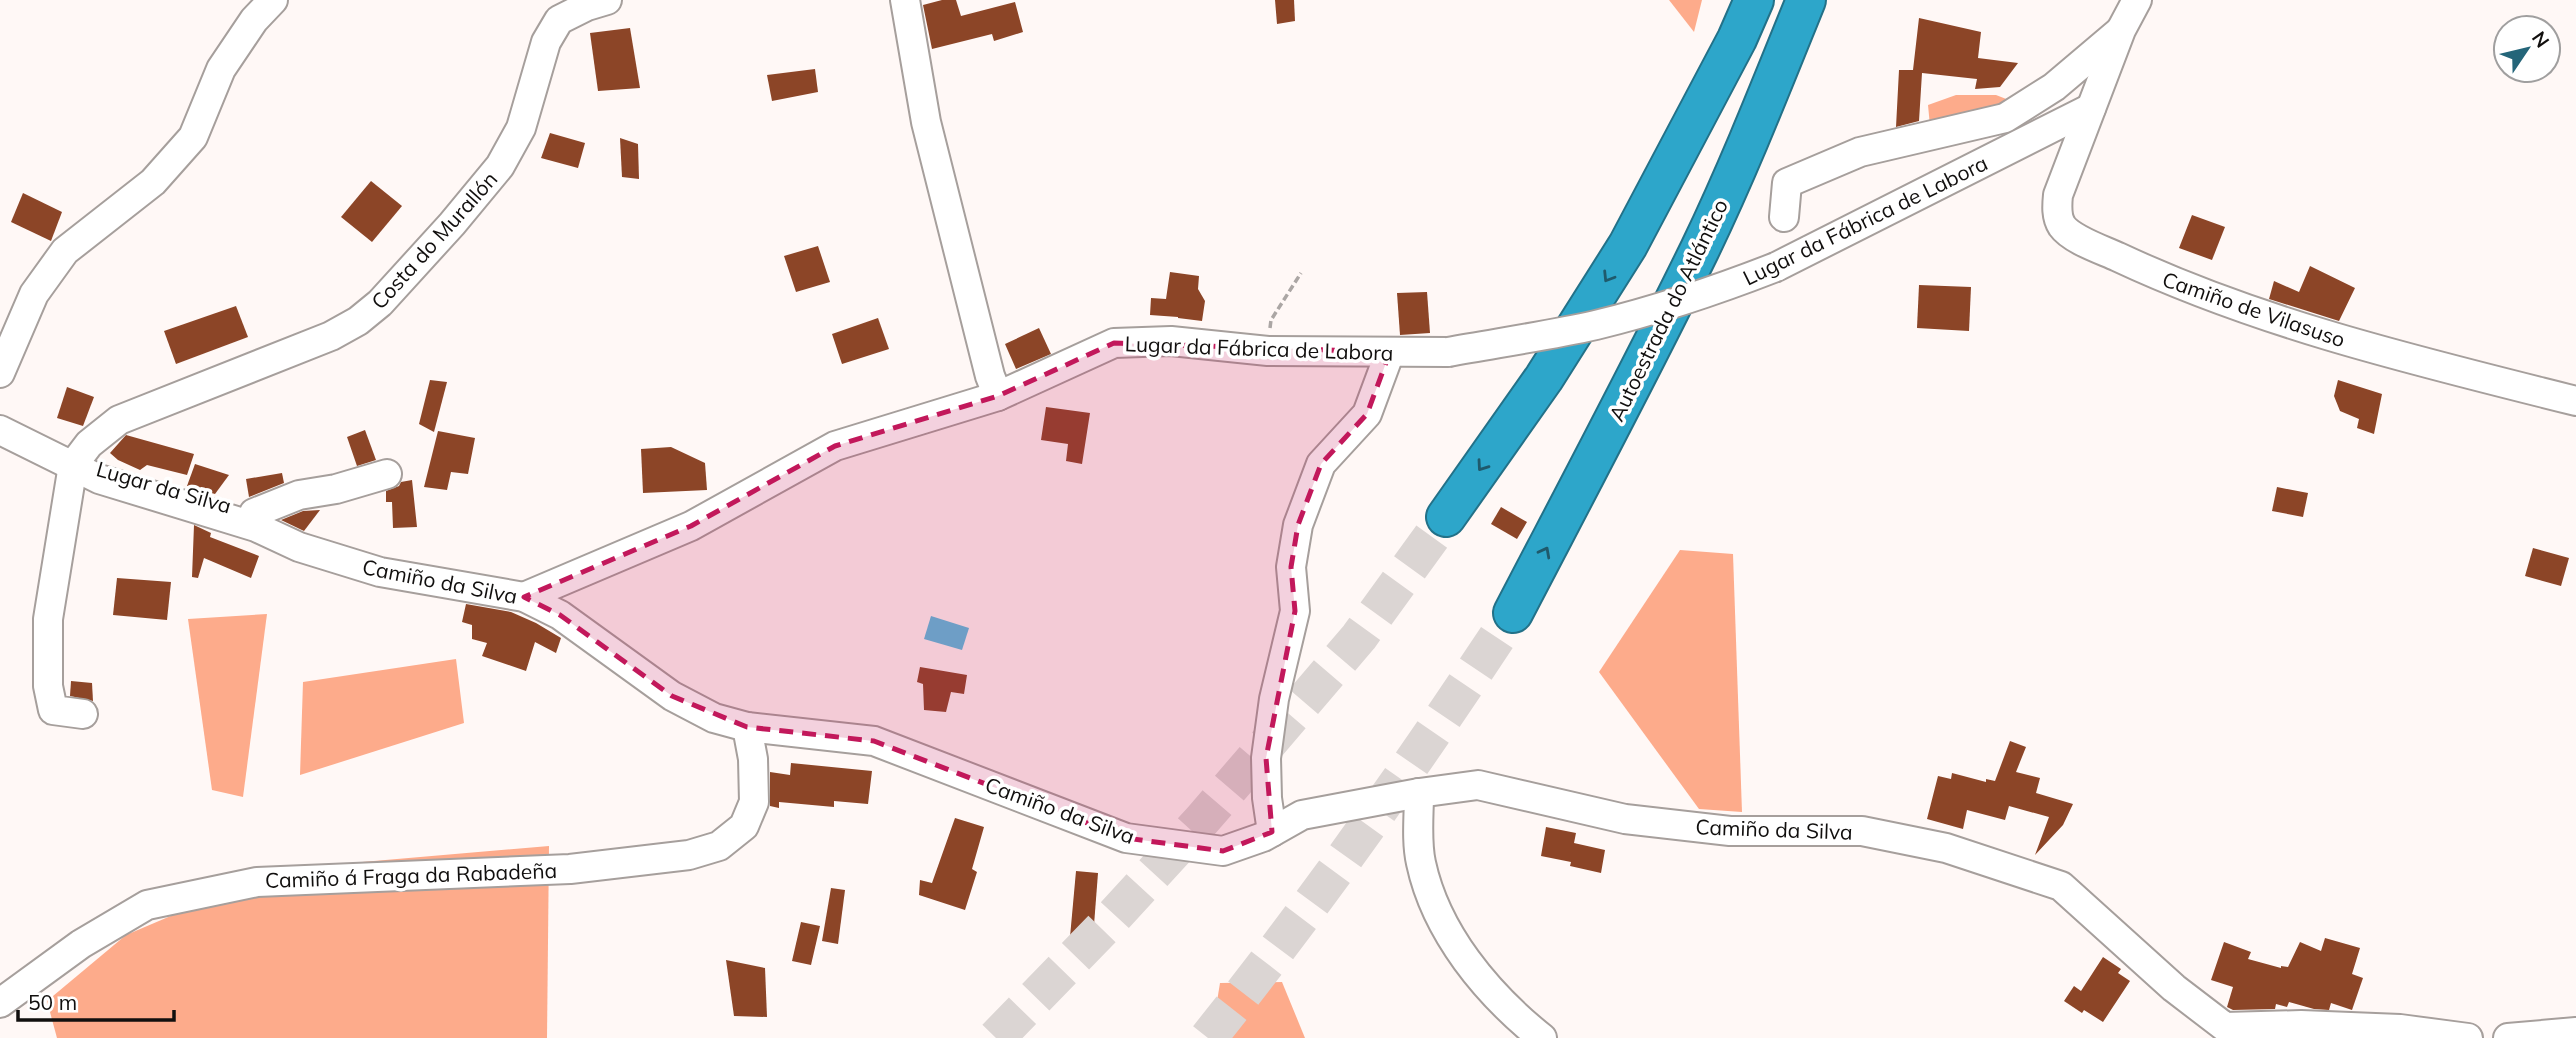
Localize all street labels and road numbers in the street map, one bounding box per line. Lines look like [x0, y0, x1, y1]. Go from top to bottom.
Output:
street label: Lugar da Fábrica de Labora [1739, 149, 1991, 291]
street label: Costa do Murallón [365, 166, 503, 314]
street label: Autoestrada do Atlántico [1603, 195, 1733, 425]
street label: Camiño de Vilasuso [2159, 266, 2349, 352]
street label: Lugar da Fábrica de Labora [1124, 330, 1394, 366]
street label: Lugar da Silva [94, 455, 234, 519]
street label: Camiño da Silva [360, 553, 520, 609]
street label: Camiño da Silva [982, 771, 1138, 849]
street label: Camiño da Silva [1695, 813, 1853, 845]
street label: Camiño á Fraga da Rabadeña [264, 857, 558, 893]

